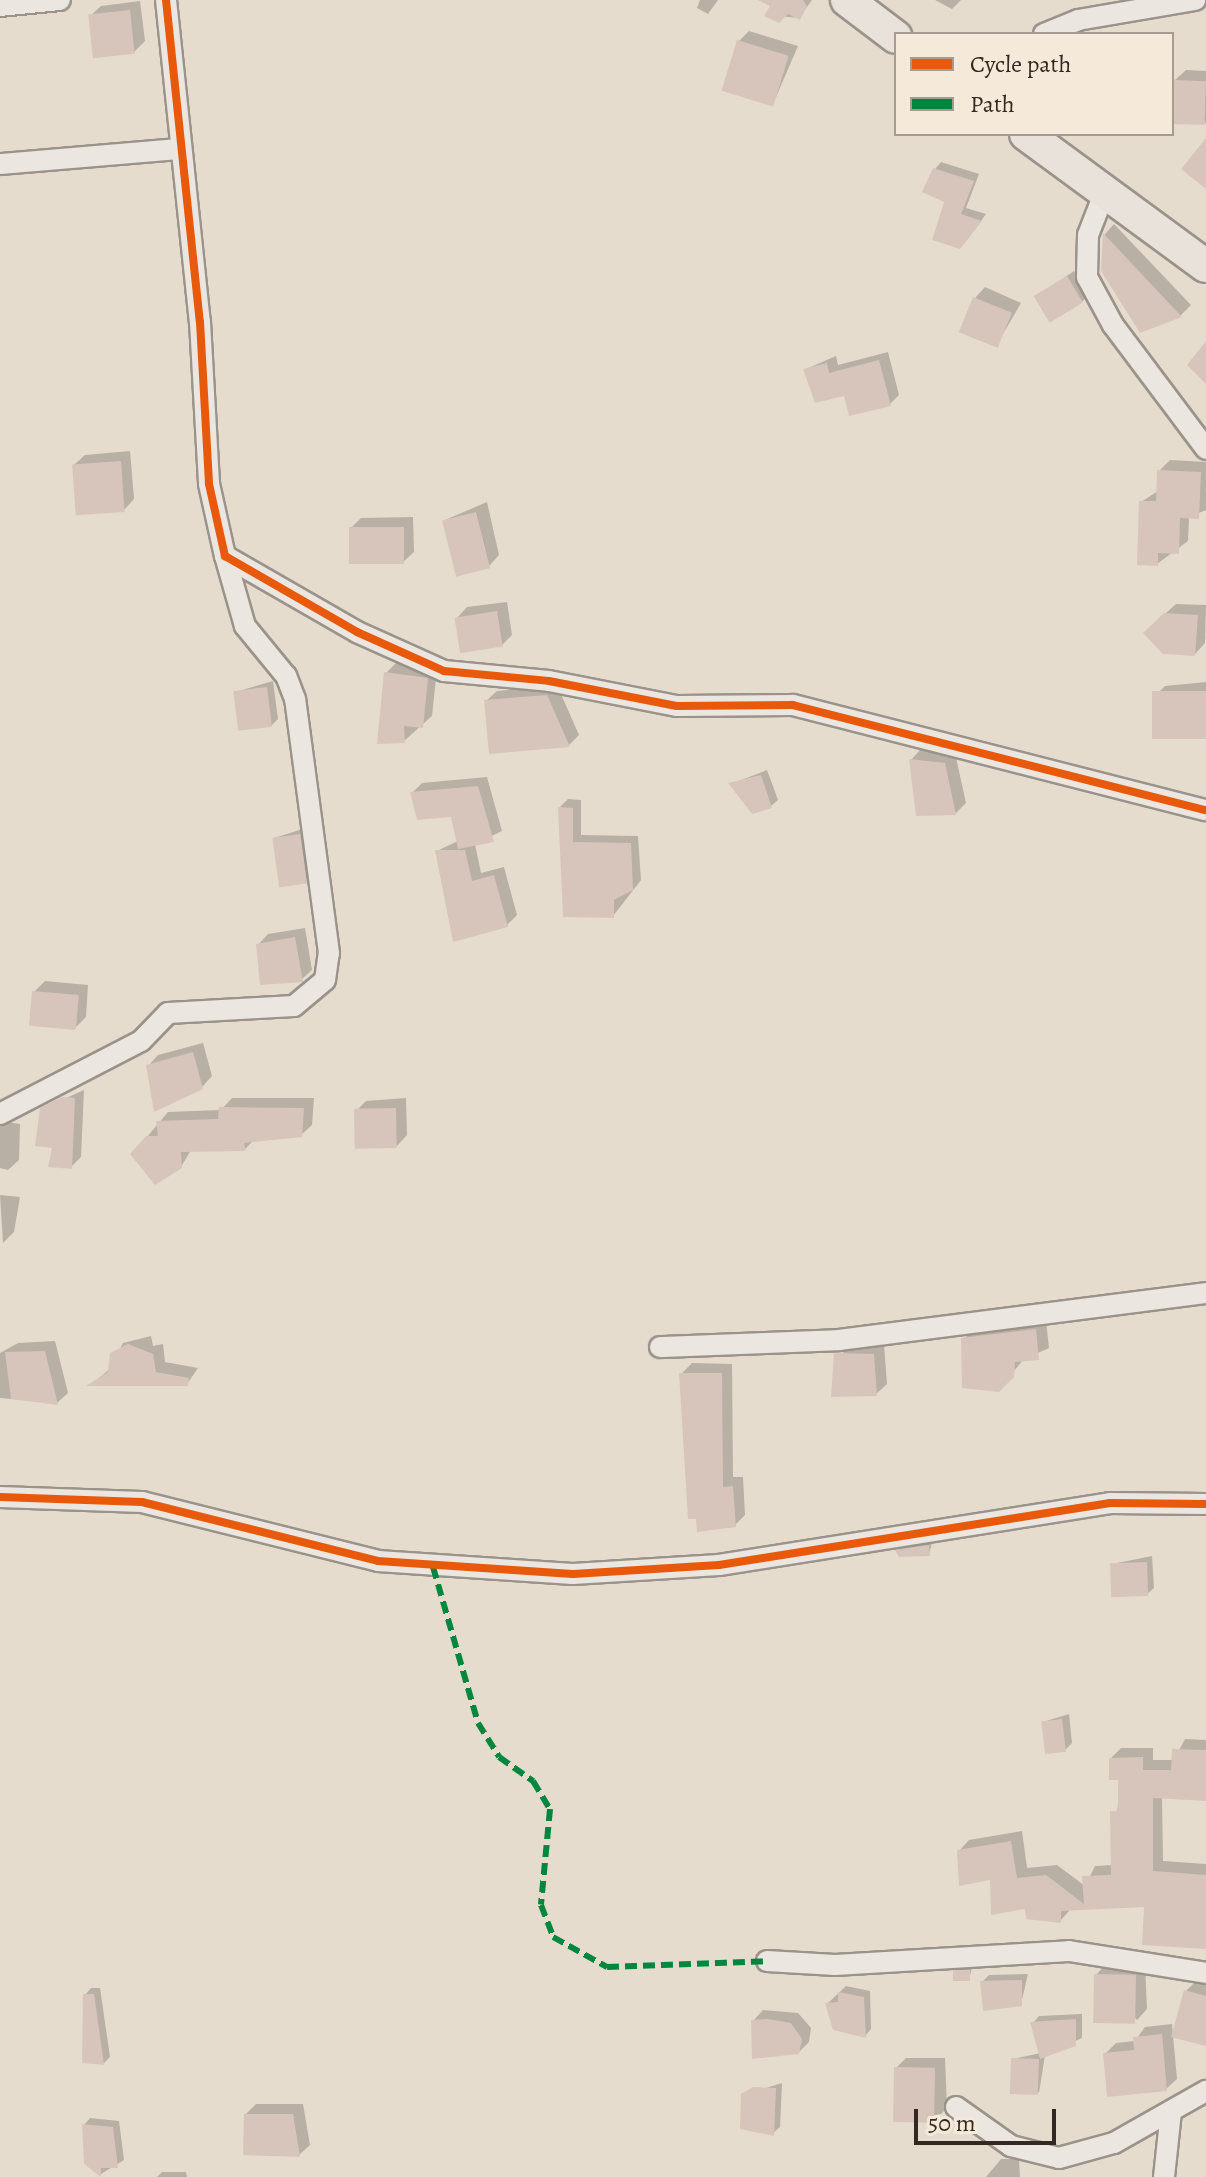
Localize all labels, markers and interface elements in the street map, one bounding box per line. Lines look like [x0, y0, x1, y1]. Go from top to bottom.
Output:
legend [894, 32, 1174, 136]
text: Cycle path [970, 48, 1071, 80]
text: Path [970, 88, 1015, 120]
scale bar [918, 2093, 1060, 2143]
text: 50 m [928, 2107, 976, 2139]

